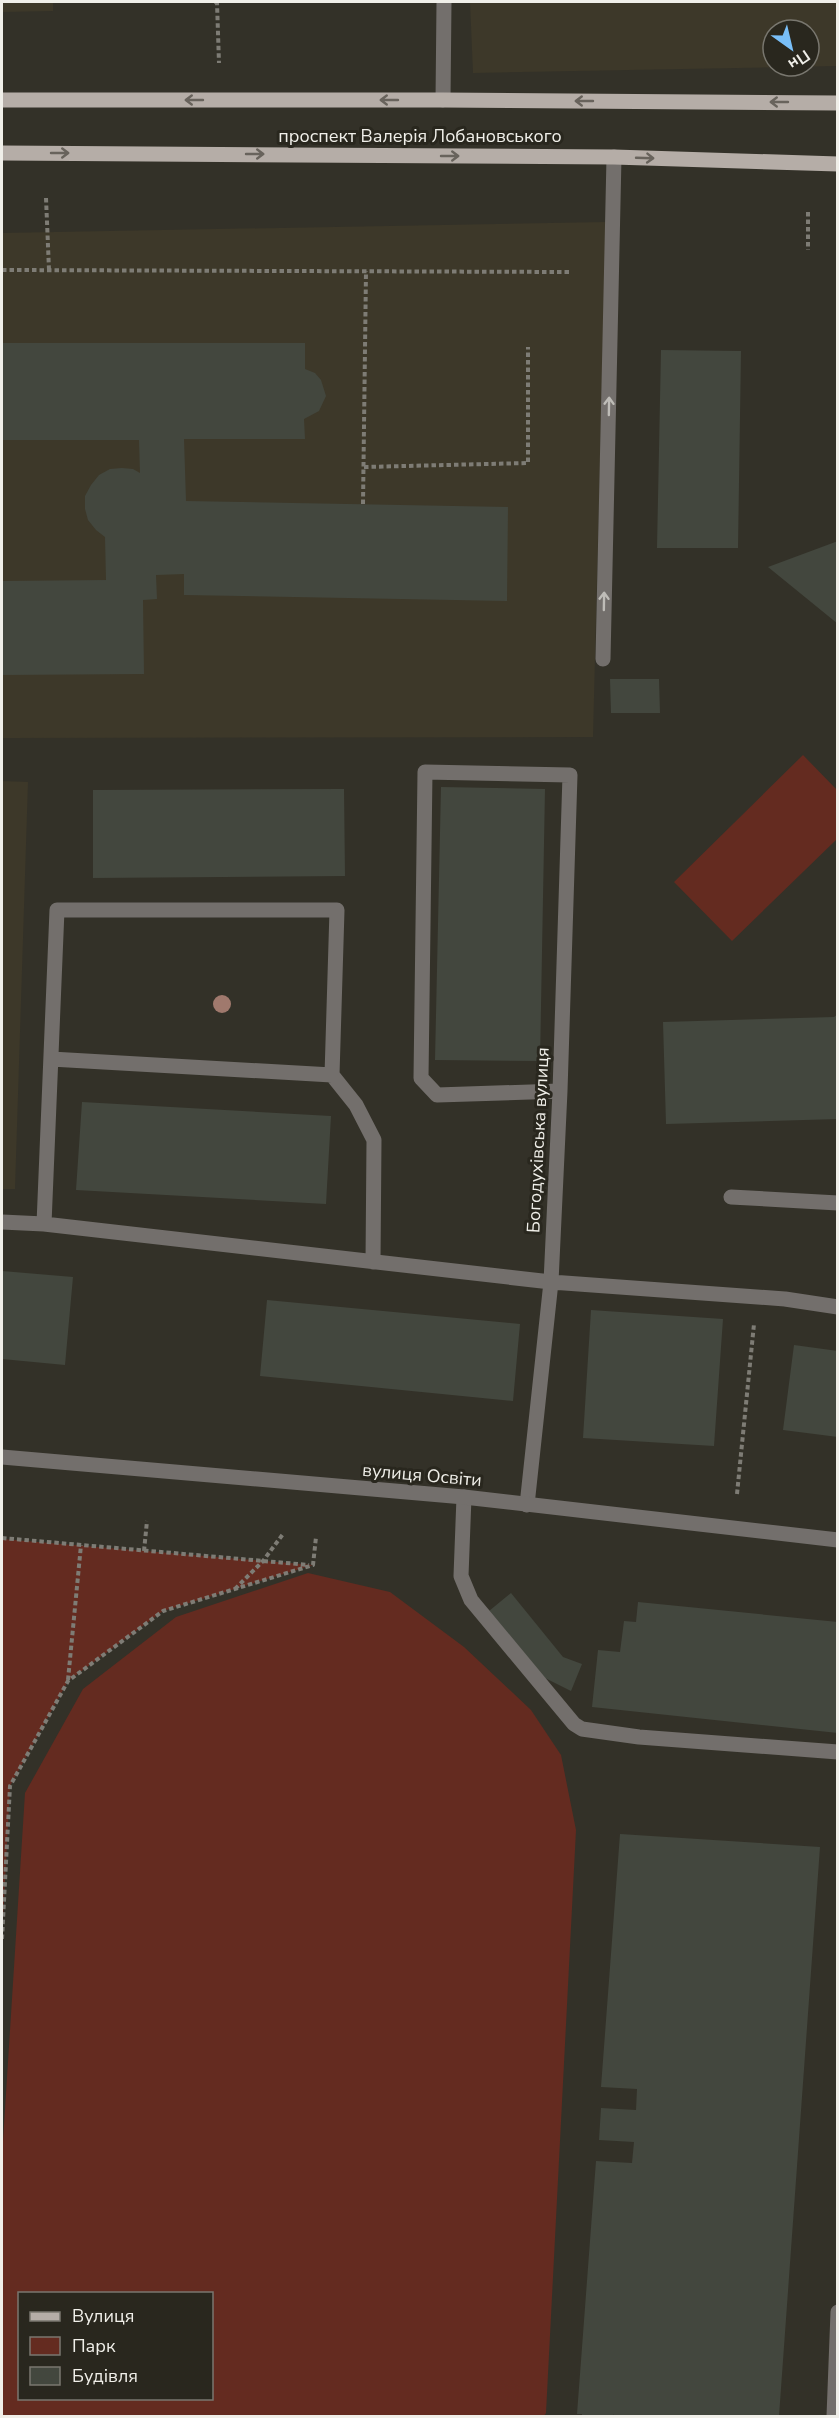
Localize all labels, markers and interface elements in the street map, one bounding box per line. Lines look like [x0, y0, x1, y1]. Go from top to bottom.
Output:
north arrow [761, 18, 821, 78]
text: Пн [784, 44, 814, 75]
one-way arrow [185, 94, 205, 106]
one-way arrow [380, 94, 400, 106]
one-way arrow [575, 95, 595, 107]
one-way arrow [770, 96, 790, 108]
street label: проспект Валерія Лобановського [278, 124, 562, 148]
one-way arrow [49, 147, 69, 159]
one-way arrow [244, 148, 264, 160]
one-way arrow [439, 150, 459, 162]
one-way arrow [634, 152, 654, 163]
one-way arrow [603, 396, 614, 416]
one-way arrow [598, 591, 610, 611]
street label: Богодухівська вулиця [521, 1047, 555, 1233]
street label: вулиця Освіти [361, 1458, 483, 1492]
legend [18, 2292, 213, 2400]
text: Вулиця [72, 2304, 134, 2328]
text: Парк [72, 2334, 116, 2358]
text: Будівля [72, 2364, 138, 2388]

